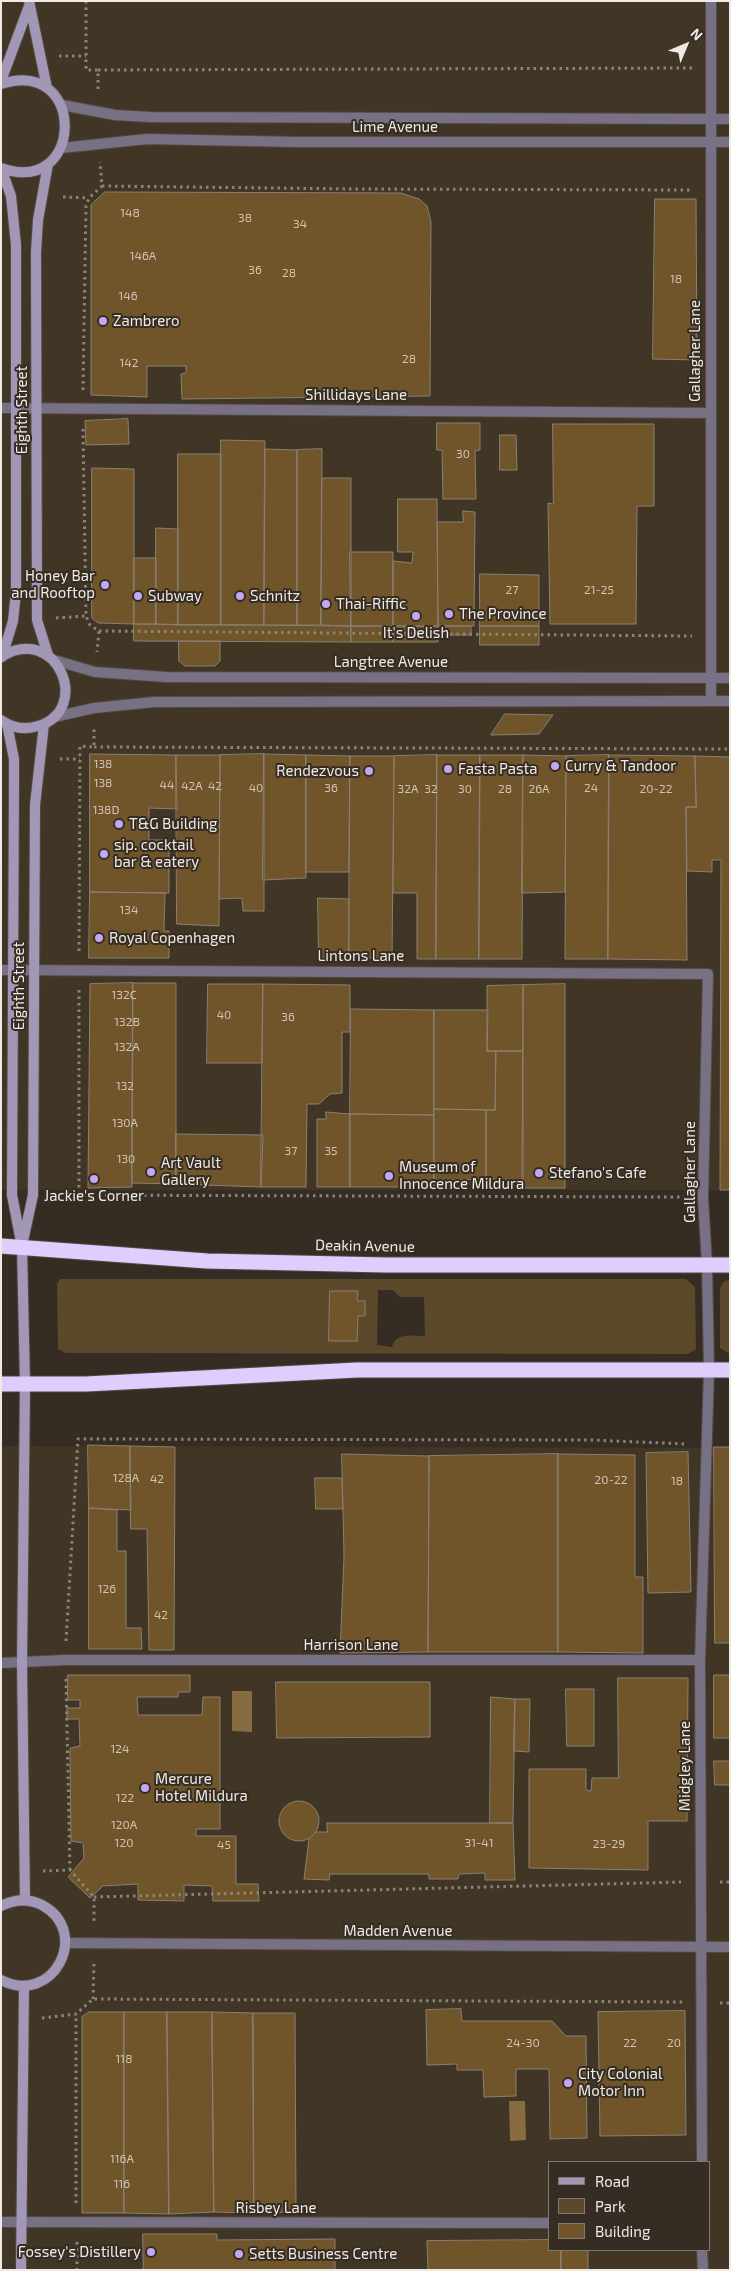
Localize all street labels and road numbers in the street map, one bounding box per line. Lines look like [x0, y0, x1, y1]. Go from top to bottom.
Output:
street label: Lime Avenue [352, 118, 438, 136]
street label: Gallagher Lane [686, 300, 704, 402]
street label: Eighth Street [13, 366, 31, 454]
street label: Shillidays Lane [305, 386, 407, 404]
street label: Langtree Avenue [334, 653, 448, 671]
street label: Eighth Street [10, 942, 28, 1030]
street label: Lintons Lane [318, 947, 404, 965]
street label: Gallagher Lane [681, 1121, 699, 1223]
street label: Deakin Avenue [315, 1236, 415, 1256]
street label: Harrison Lane [304, 1636, 398, 1654]
street label: Midgley Lane [676, 1721, 694, 1811]
street label: Madden Avenue [344, 1922, 452, 1940]
street label: Risbey Lane [235, 2199, 317, 2217]

